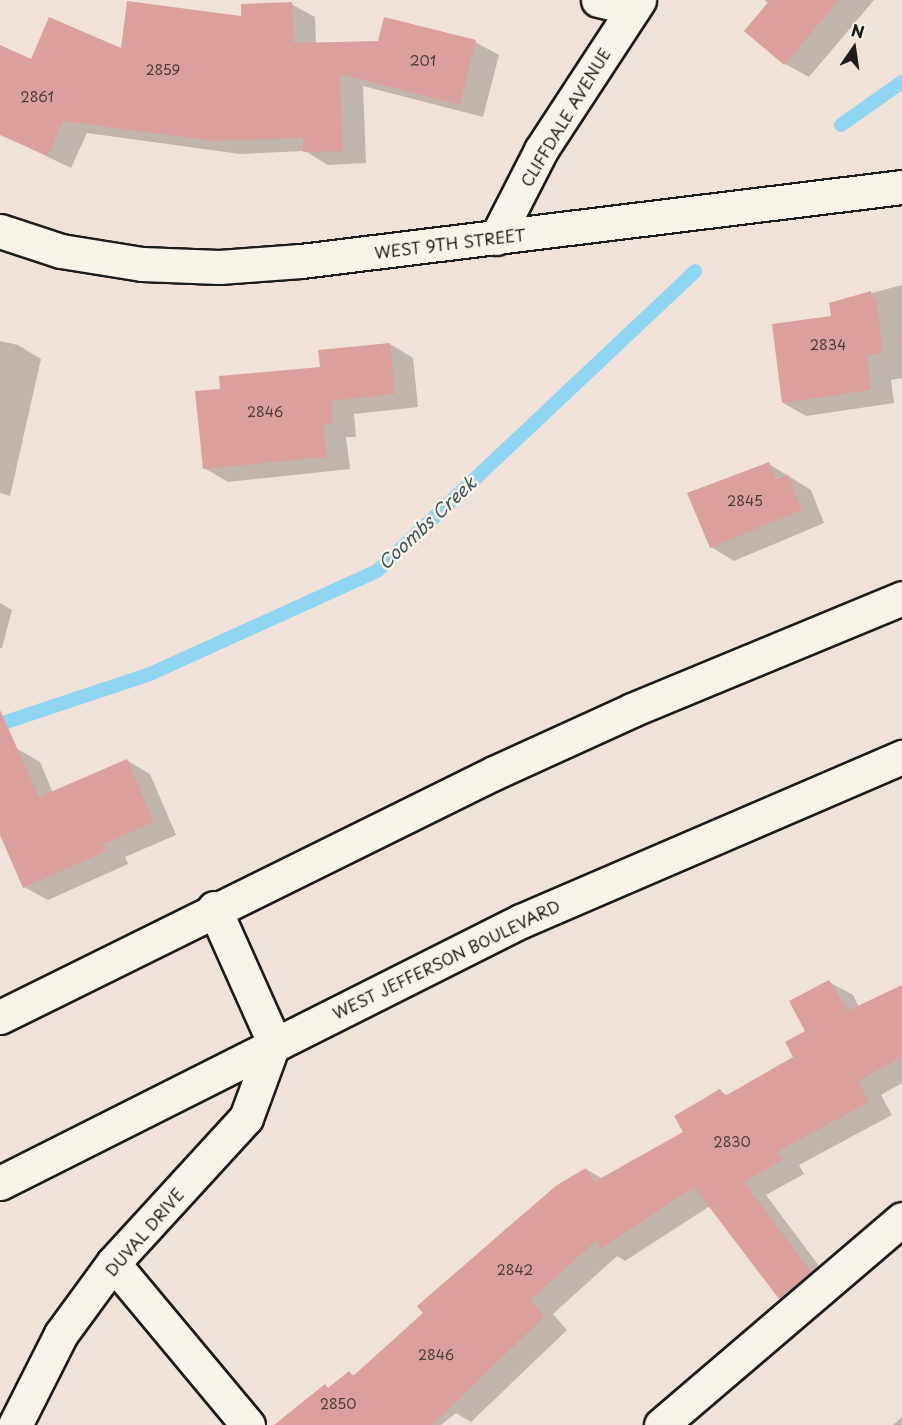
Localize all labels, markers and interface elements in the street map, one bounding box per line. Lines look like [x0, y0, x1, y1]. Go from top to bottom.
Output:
text: N [849, 17, 867, 44]
north arrow [824, 18, 884, 78]
street label: CLIFFDALE AVENUE [516, 44, 614, 190]
house number: 201 [410, 53, 436, 69]
house number: 2859 [146, 62, 180, 78]
house number: 2861 [20, 89, 54, 105]
street label: WEST 9TH STREET [373, 224, 527, 262]
house number: 2834 [810, 337, 846, 353]
house number: 2846 [247, 404, 283, 420]
water label: Coombs Creek [373, 472, 481, 574]
house number: 2845 [727, 493, 763, 509]
street label: WEST JEFFERSON BOULEVARD [328, 895, 564, 1023]
house number: 2830 [713, 1134, 751, 1150]
street label: DUVAL DRIVE [101, 1184, 187, 1280]
house number: 2842 [497, 1262, 533, 1278]
house number: 2846 [418, 1347, 454, 1363]
house number: 2850 [320, 1396, 356, 1412]

